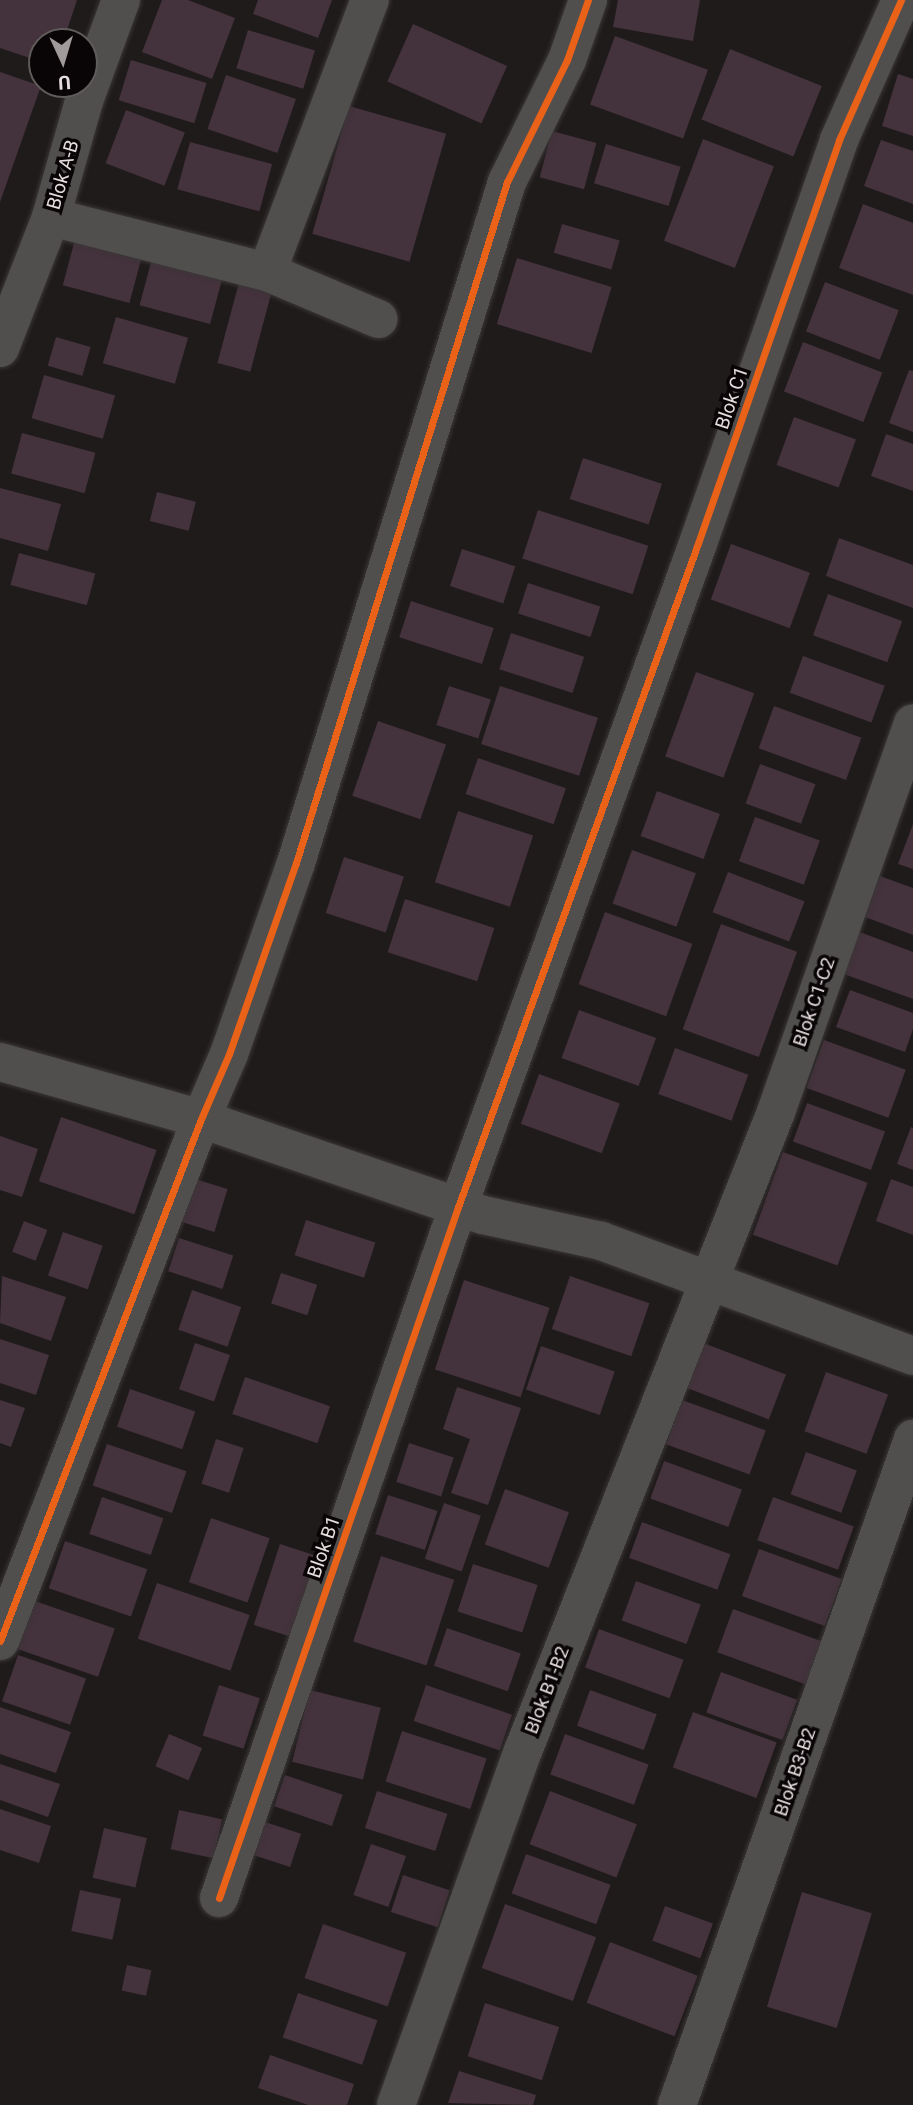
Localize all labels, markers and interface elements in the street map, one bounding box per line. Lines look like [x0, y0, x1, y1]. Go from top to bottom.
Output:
north arrow [28, 28, 98, 98]
text: U [57, 71, 71, 94]
street label: Blok A-B [42, 138, 84, 212]
street label: Blok C1 [711, 364, 753, 432]
street label: Blok C1-C2 [788, 954, 840, 1050]
street label: Blok B1 [303, 1513, 345, 1581]
street label: Blok B1-B2 [520, 1643, 574, 1737]
street label: Blok B3-B2 [769, 1725, 821, 1819]

